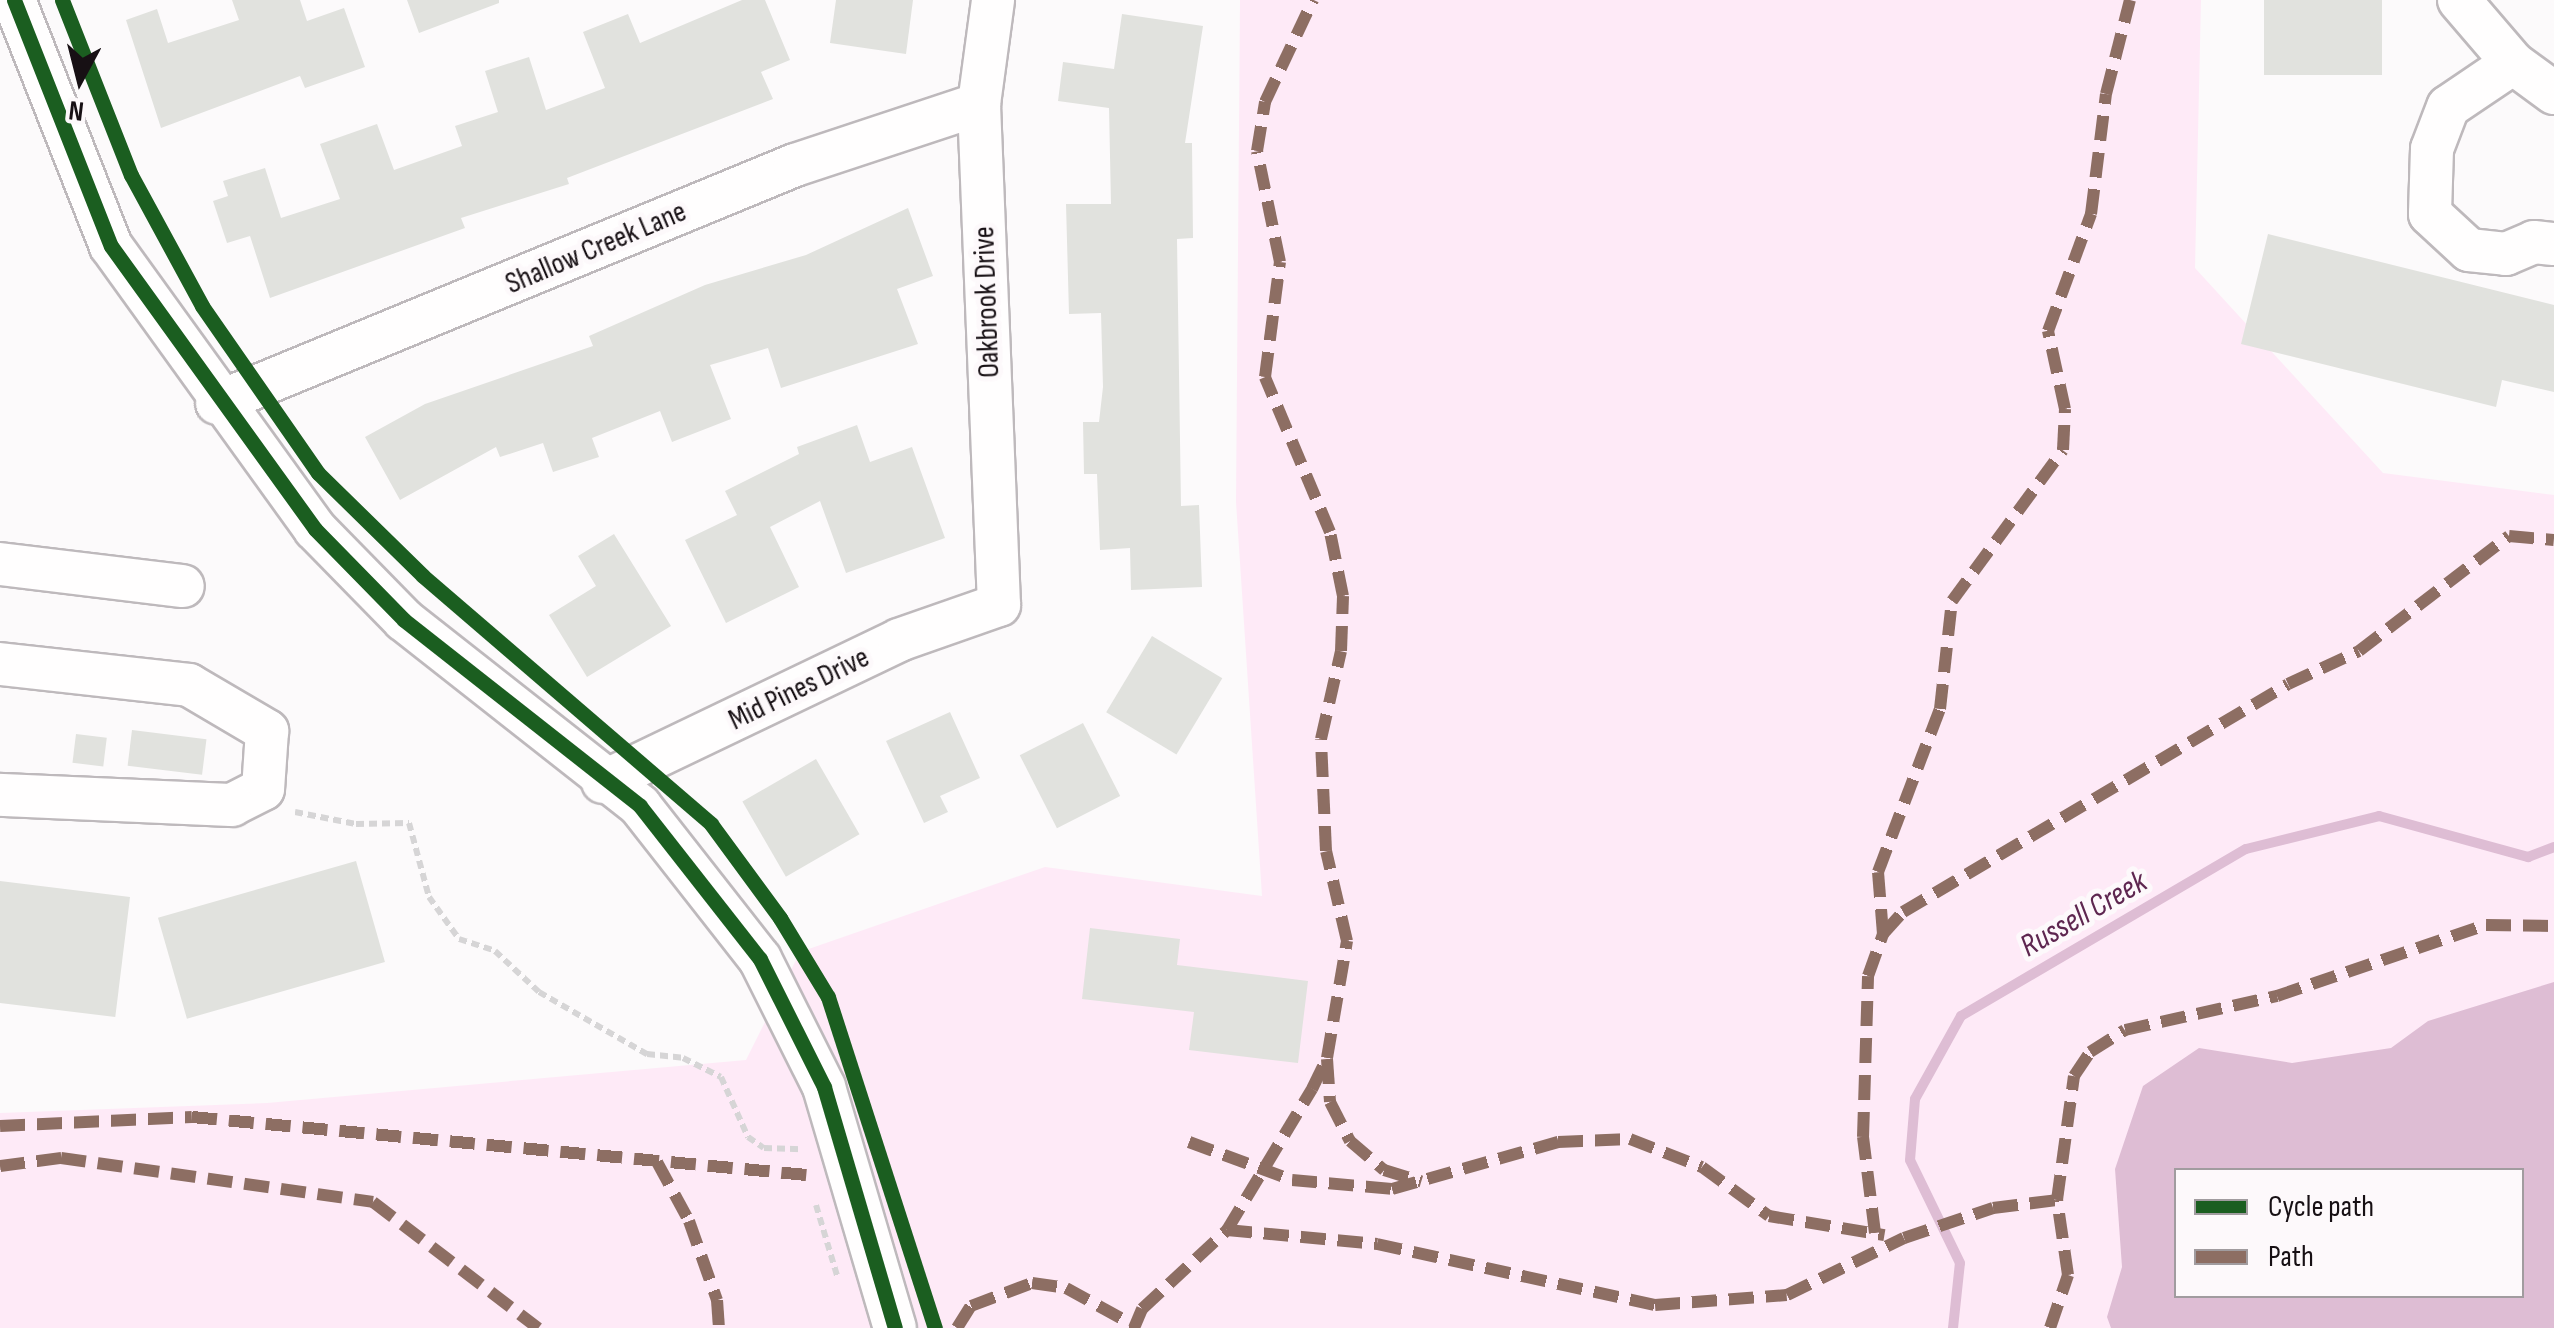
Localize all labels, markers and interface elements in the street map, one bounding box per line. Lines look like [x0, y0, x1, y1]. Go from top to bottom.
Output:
north arrow [30, 30, 130, 130]
text: N [67, 93, 86, 128]
street label: Shallow Creek Lane [500, 194, 692, 302]
street label: Oakbrook Drive [966, 226, 1008, 378]
street label: Mid Pines Drive [723, 640, 875, 738]
water label: Russell Creek [2014, 863, 2154, 967]
legend [2174, 1168, 2524, 1298]
text: Cycle path [2268, 1189, 2374, 1225]
text: Path [2268, 1239, 2314, 1275]

